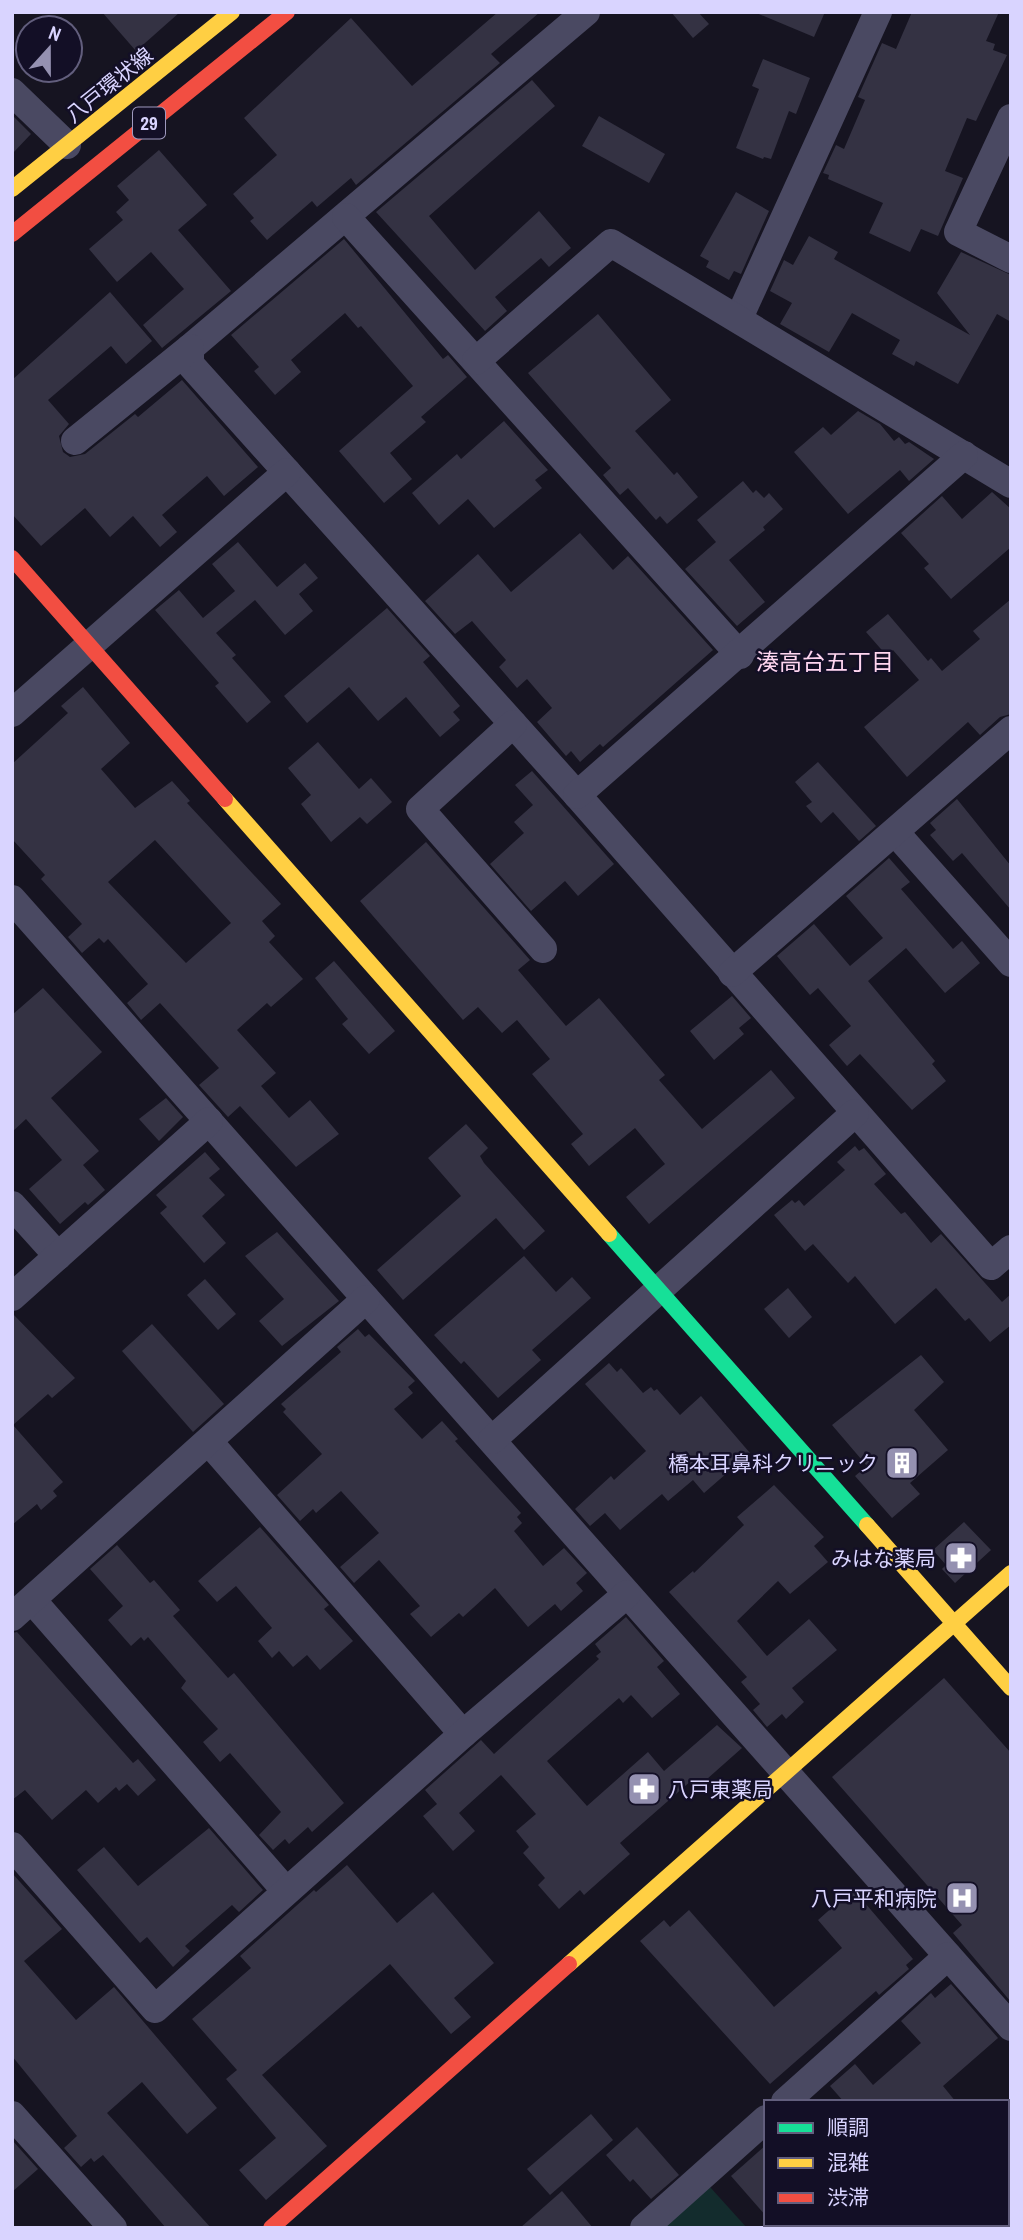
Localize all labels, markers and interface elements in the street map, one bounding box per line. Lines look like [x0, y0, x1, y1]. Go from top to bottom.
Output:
north arrow [14, 14, 84, 84]
text: N [45, 19, 65, 47]
street label: 八戸環状線 [59, 41, 159, 129]
road number: 29 [133, 108, 165, 139]
district label: 湊高台五丁目 [756, 646, 894, 677]
building icon: 橋本耳鼻科クリニック [883, 1444, 921, 1482]
place label: 橋本耳鼻科クリニック [668, 1449, 878, 1478]
pharmacy icon: みはな薬局 [942, 1539, 980, 1577]
place label: みはな薬局 [831, 1544, 936, 1573]
pharmacy icon: 八戸東薬局 [625, 1770, 663, 1808]
place label: 八戸東薬局 [668, 1775, 773, 1804]
hospital icon: 八戸平和病院 [943, 1879, 981, 1917]
place label: 八戸平和病院 [811, 1884, 937, 1913]
legend [764, 2100, 1009, 2226]
text: 順調 [827, 2113, 869, 2142]
text: 混雑 [827, 2148, 869, 2177]
text: 渋滞 [827, 2183, 869, 2212]

